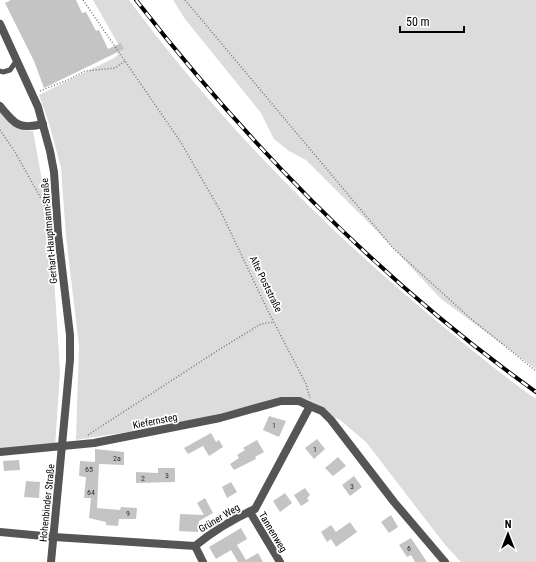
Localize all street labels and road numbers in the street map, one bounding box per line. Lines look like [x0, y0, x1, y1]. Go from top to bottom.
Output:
street label: Gerhart-Hauptmann-Straße [39, 177, 59, 284]
street label: Alte Poststraße [248, 254, 284, 314]
street label: Kiefernsteg [132, 411, 178, 431]
street label: Hohenbinder Straße [37, 463, 57, 543]
street label: Grüner Weg [197, 501, 241, 534]
street label: Tannenweg [257, 510, 289, 554]

